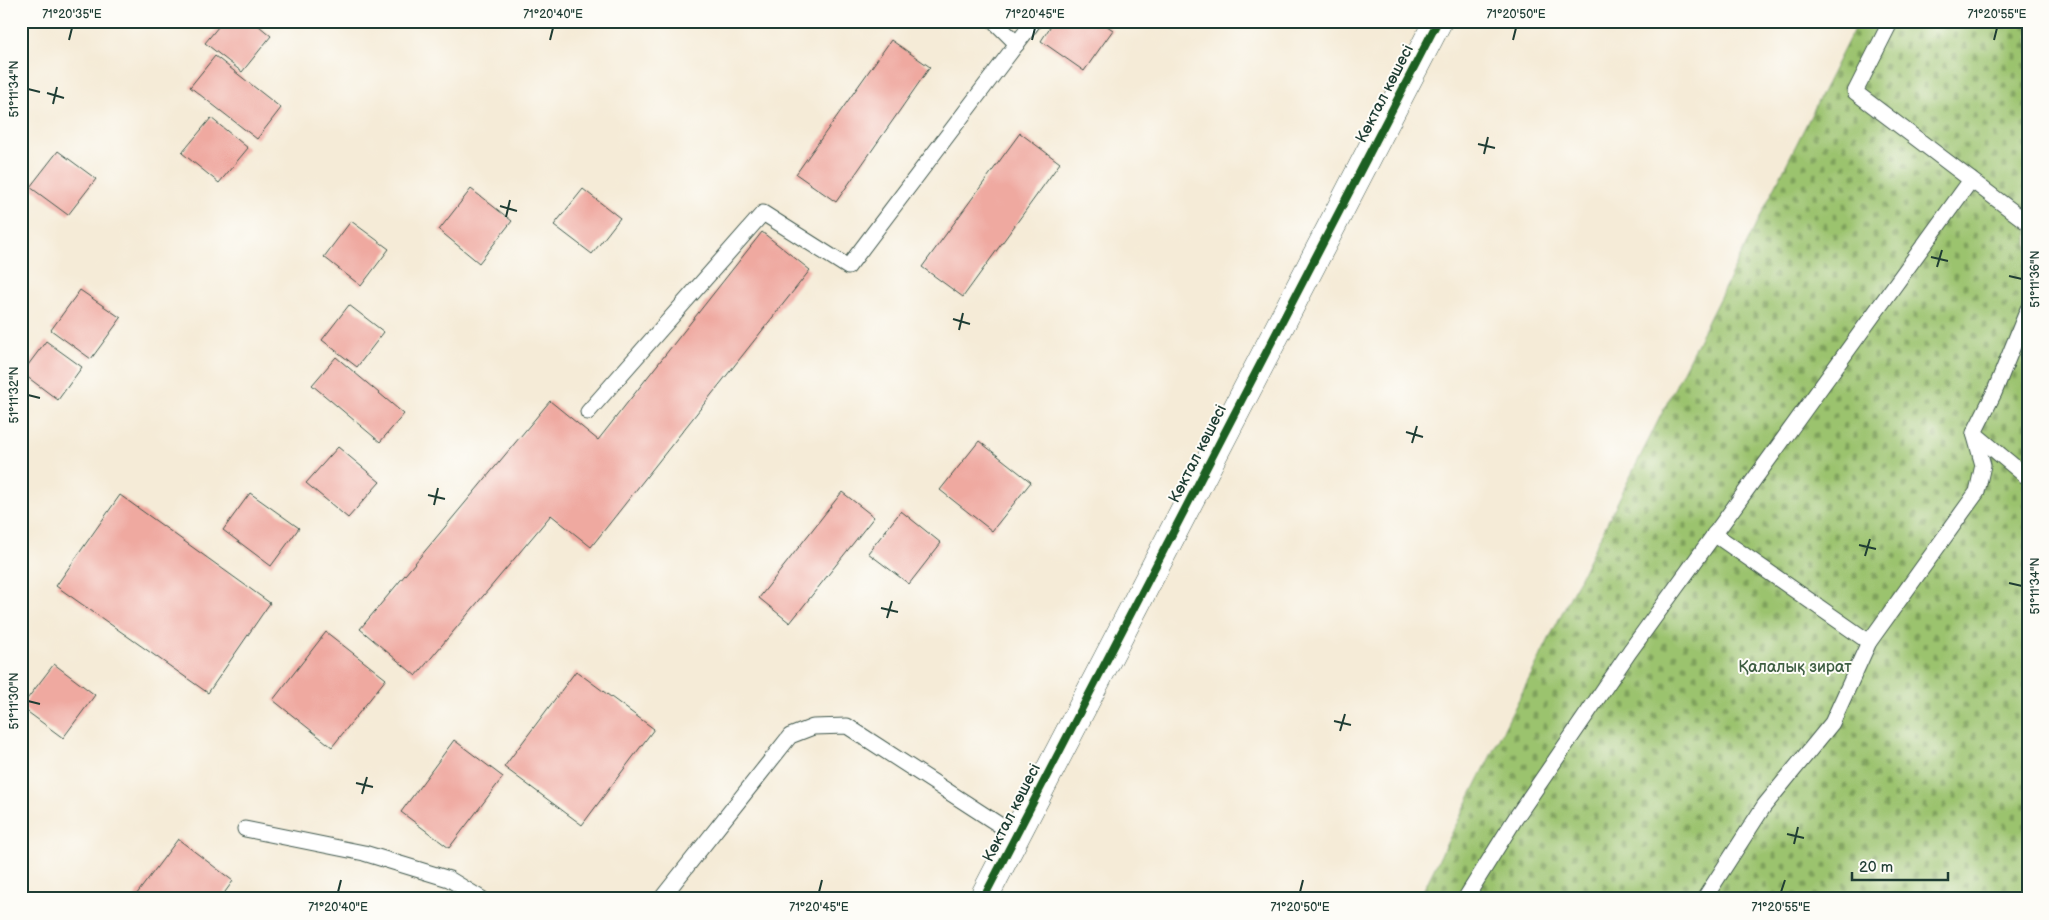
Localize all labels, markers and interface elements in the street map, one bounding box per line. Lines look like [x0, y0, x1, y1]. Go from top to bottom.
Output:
text: 71°20'35"E [42, 7, 102, 22]
text: 71°20'40"E [523, 7, 583, 22]
text: 71°20'45"E [1005, 7, 1065, 22]
text: 71°20'50"E [1486, 7, 1546, 22]
text: 71°20'55"E [1967, 7, 2027, 22]
street label: Көктал көшесі [1352, 42, 1418, 146]
text: 51°11'34"N [7, 60, 22, 118]
text: 51°11'36"N [2028, 250, 2043, 308]
text: 51°11'32"N [7, 367, 22, 424]
street label: Көктал көшесі [1165, 402, 1231, 506]
text: 51°11'34"N [2028, 557, 2043, 615]
park label: Қалалық зират [1738, 658, 1852, 677]
text: 51°11'30"N [7, 673, 22, 729]
street label: Көктал көшесі [979, 761, 1045, 865]
scale bar [1852, 850, 1948, 882]
text: 20 m [1859, 858, 1893, 877]
text: 71°20'40"E [308, 900, 368, 915]
text: 71°20'45"E [789, 900, 849, 915]
text: 71°20'50"E [1270, 900, 1330, 915]
text: 71°20'55"E [1751, 900, 1811, 915]

